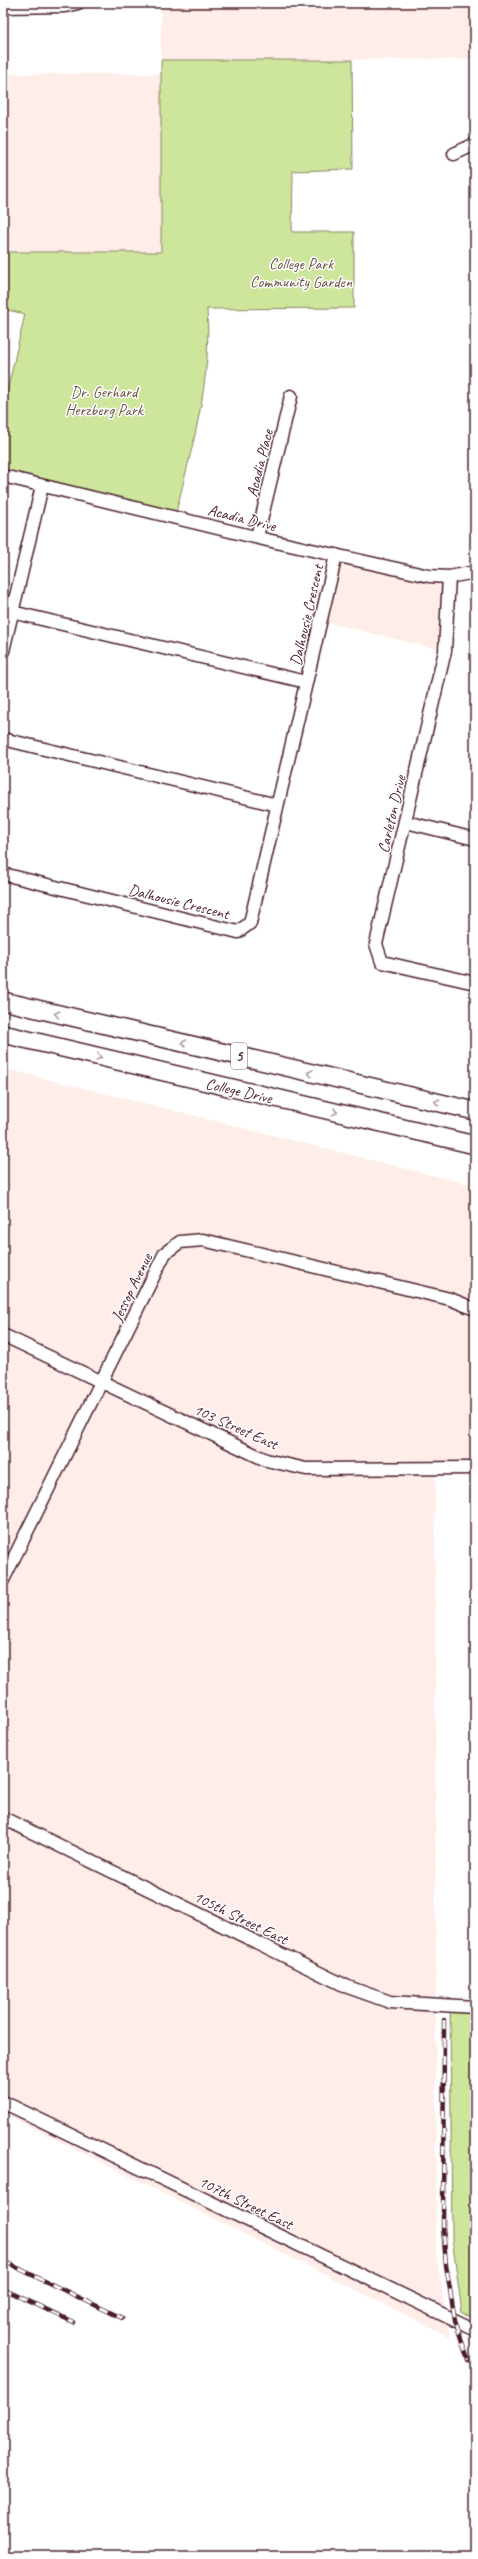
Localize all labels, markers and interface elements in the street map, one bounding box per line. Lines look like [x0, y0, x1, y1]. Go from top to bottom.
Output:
park label: College Park Community Garden [250, 254, 353, 292]
park label: Dr. Gerhard Herzberg Park [65, 382, 144, 420]
street label: Acadia Place [242, 426, 278, 499]
street label: Acadia Drive [206, 500, 279, 536]
street label: Dalhousie Crescent [286, 561, 329, 668]
street label: Carleton Drive [373, 772, 411, 855]
street label: Dalhousie Crescent [126, 880, 233, 925]
one-way arrow [54, 1010, 60, 1018]
one-way arrow [181, 1040, 187, 1048]
road number: 5 [231, 1043, 247, 1069]
one-way arrow [96, 1053, 103, 1061]
one-way arrow [307, 1069, 314, 1077]
street label: College Drive [204, 1074, 276, 1109]
one-way arrow [434, 1099, 440, 1107]
one-way arrow [332, 1108, 338, 1116]
street label: Jessop Avenue [106, 1249, 158, 1326]
street label: 103 Street East [190, 1399, 282, 1455]
street label: 105th Street East [190, 1887, 292, 1950]
street label: 107th Street East [195, 2172, 297, 2235]

